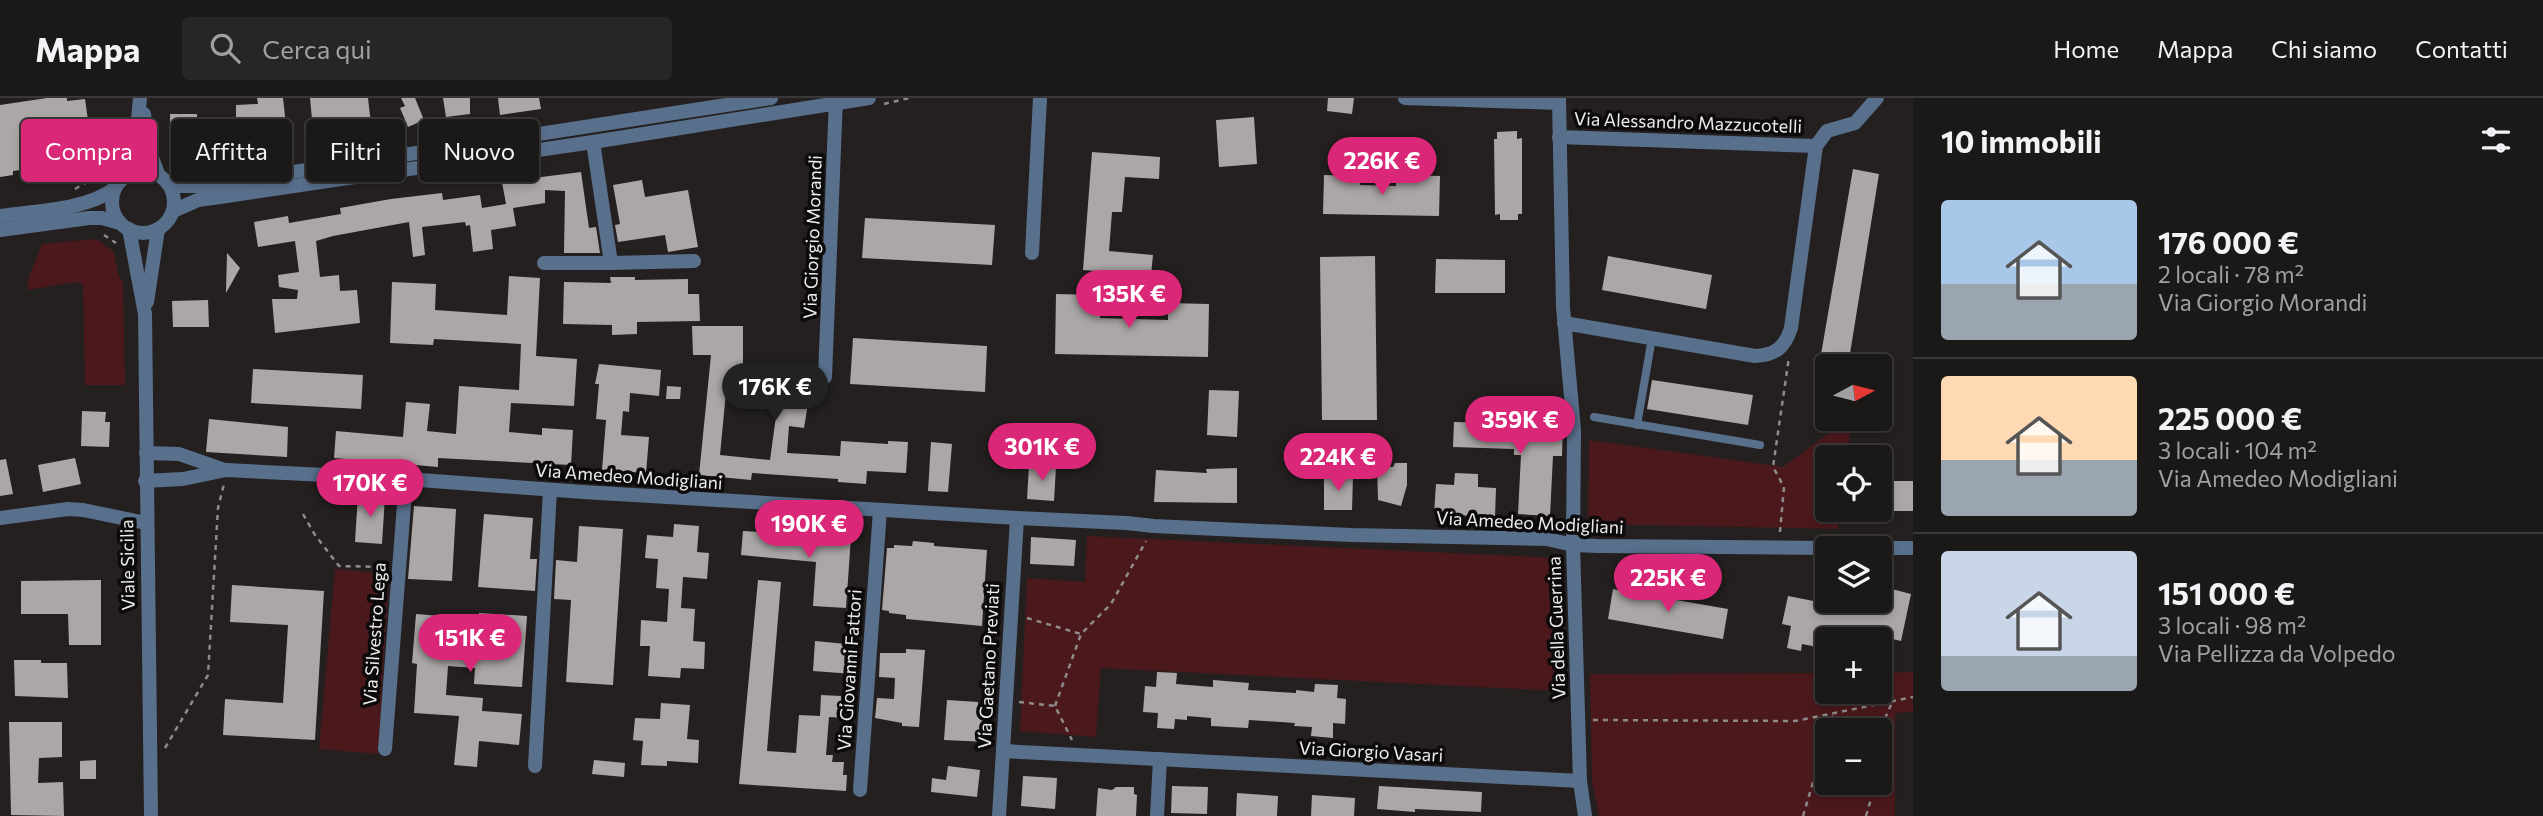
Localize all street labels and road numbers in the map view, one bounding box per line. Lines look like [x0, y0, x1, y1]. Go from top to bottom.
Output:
street label: Via Alessandro Mazzucotelli [1574, 107, 1802, 137]
street label: Via Giorgio Morandi [798, 155, 826, 319]
street label: Via Amedeo Modigliani [535, 458, 723, 494]
street label: Via Amedeo Modigliani [1436, 506, 1624, 538]
street label: Viale Sicilia [115, 519, 139, 611]
street label: Via della Guerrina [1543, 556, 1569, 700]
street label: Via Silvestro Lega [358, 562, 390, 706]
street label: Via Gaetano Previati [973, 583, 1003, 749]
street label: Via Giovanni Fattori [832, 589, 866, 751]
street label: Via Giorgio Vasari [1298, 736, 1444, 766]

